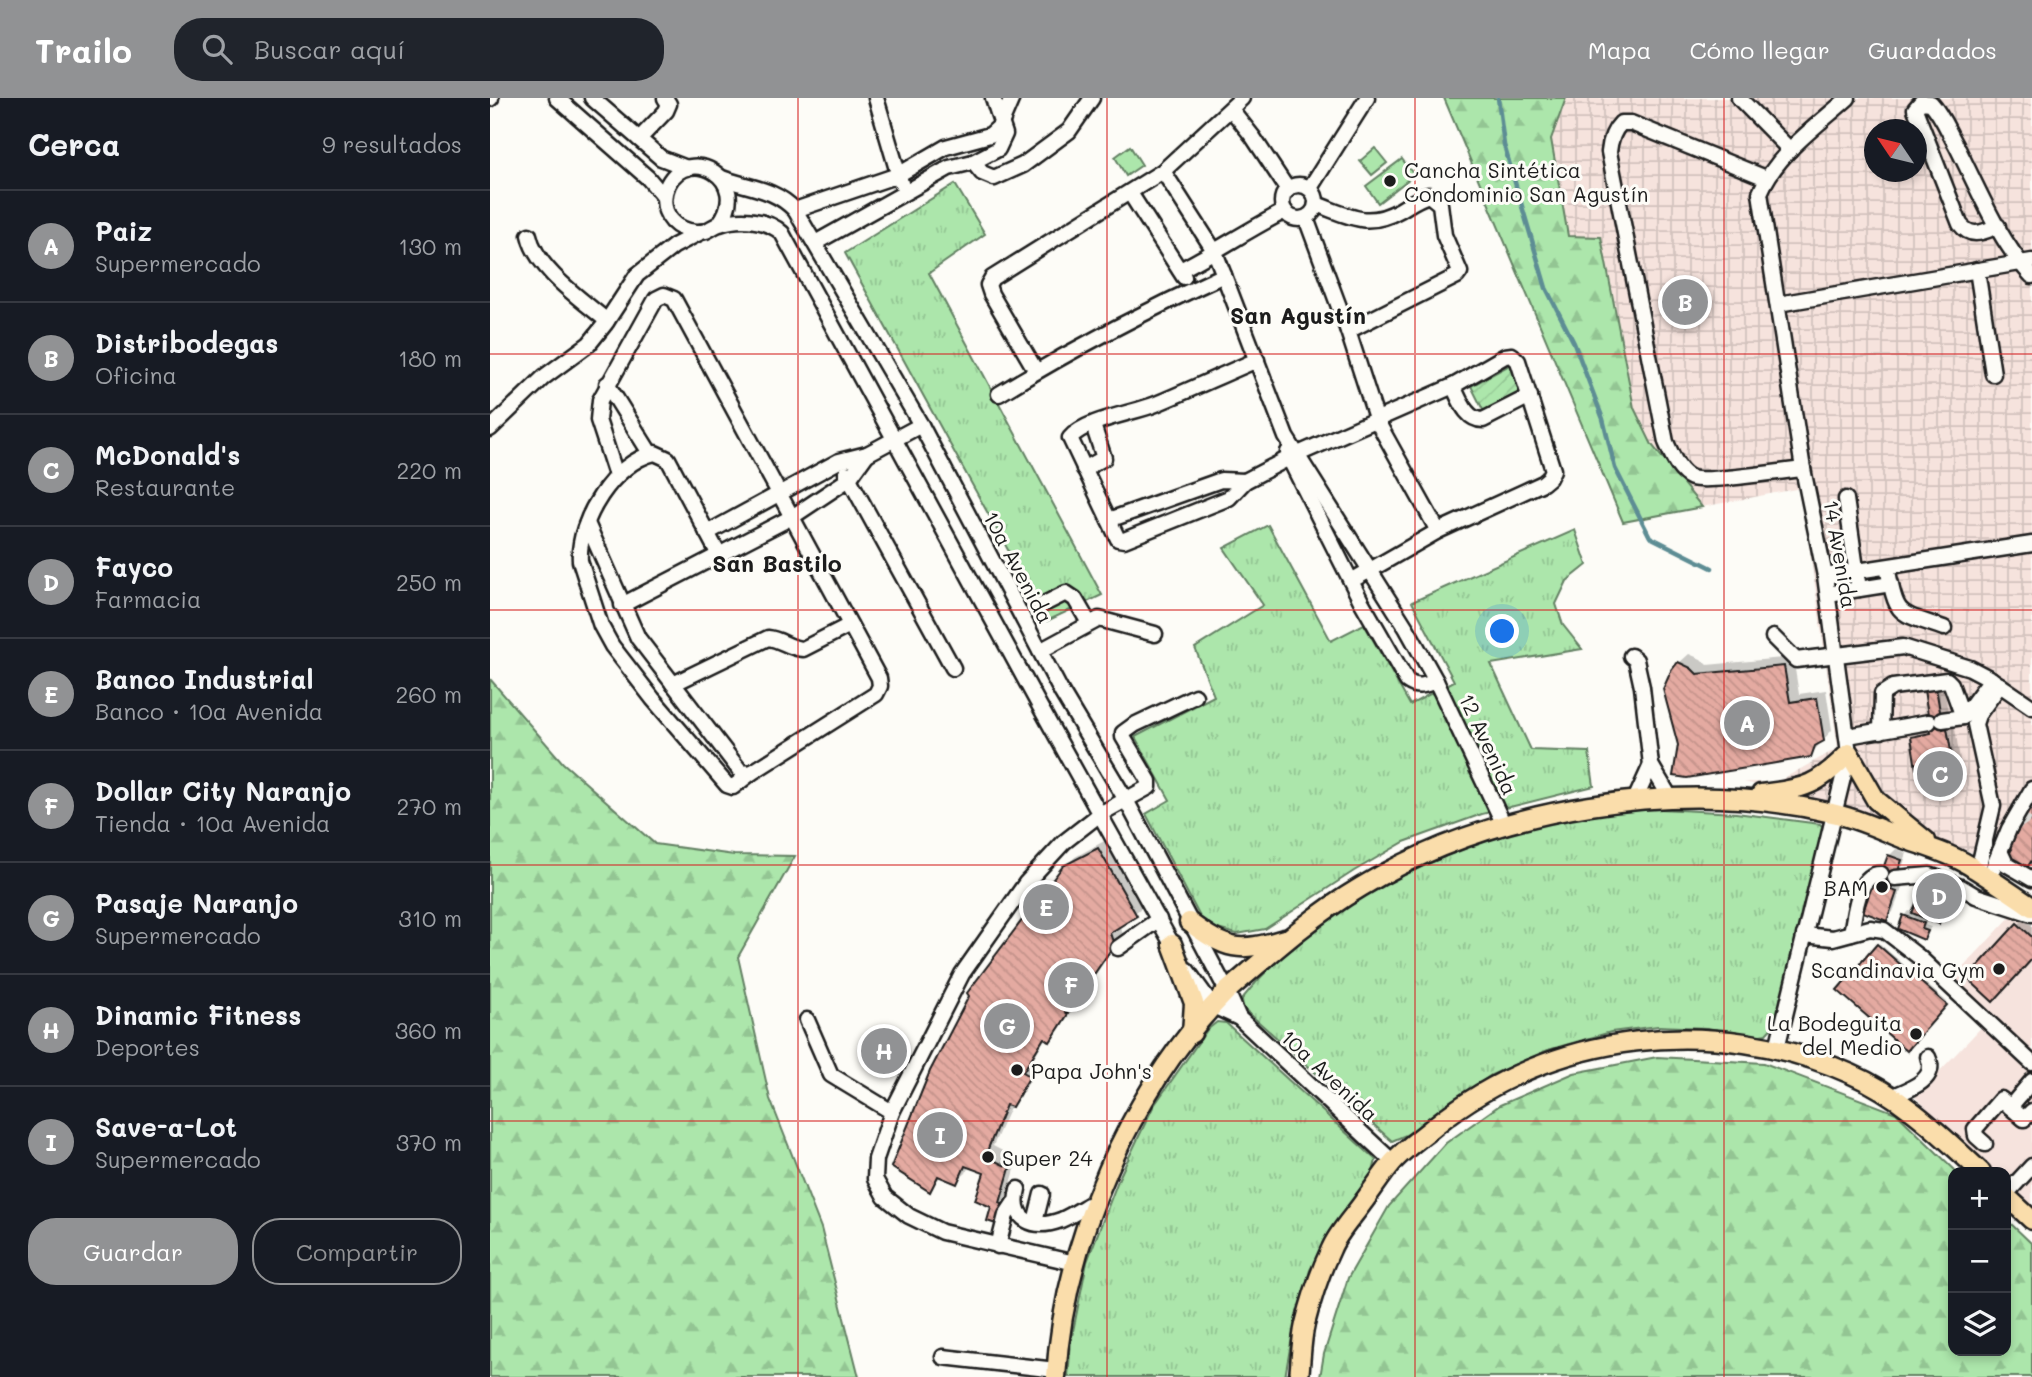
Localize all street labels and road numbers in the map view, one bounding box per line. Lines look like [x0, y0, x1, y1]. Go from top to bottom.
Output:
street label: 14 Avenida [1818, 498, 1864, 610]
street label: 10a Avenida [978, 506, 1060, 628]
street label: 12 Avenida [1454, 689, 1524, 799]
street label: 10a Avenida [1276, 1023, 1384, 1127]

